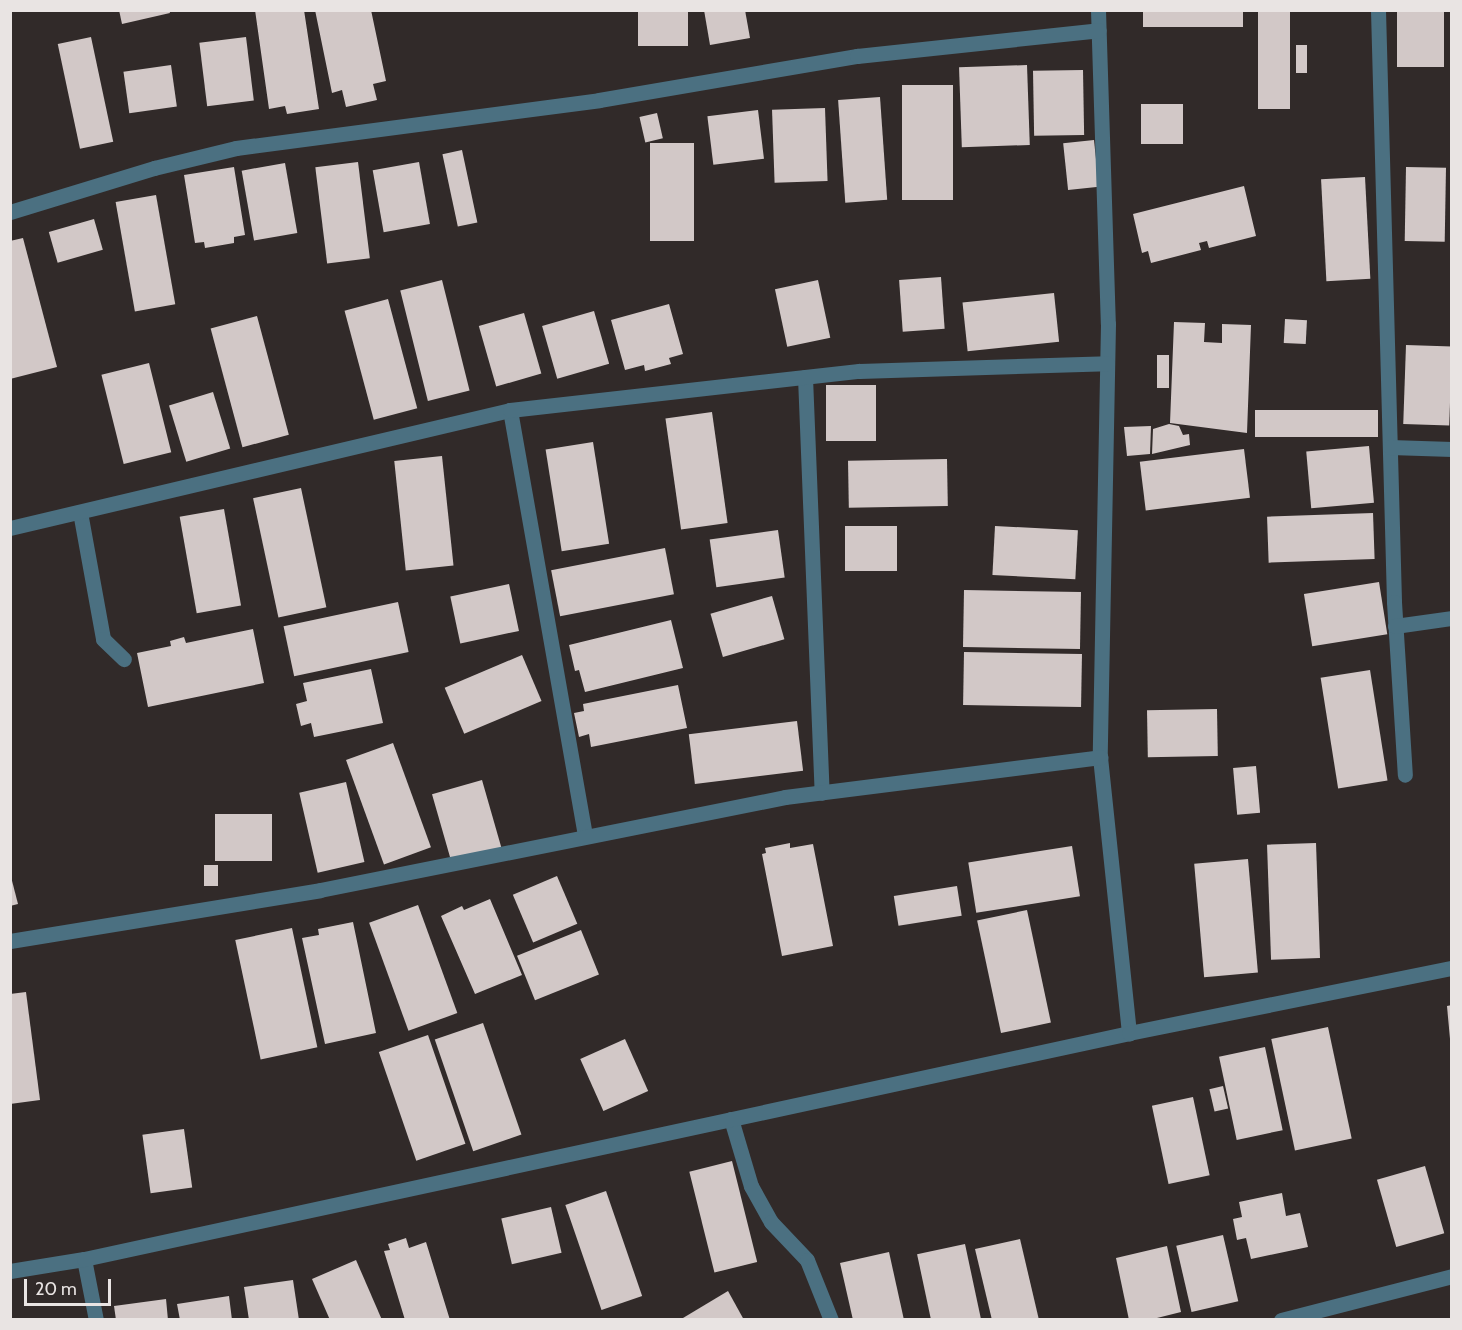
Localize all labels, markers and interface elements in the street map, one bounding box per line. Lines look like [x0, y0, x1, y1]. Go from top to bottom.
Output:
scale bar [27, 1267, 114, 1305]
text: 20 m [35, 1278, 77, 1300]

